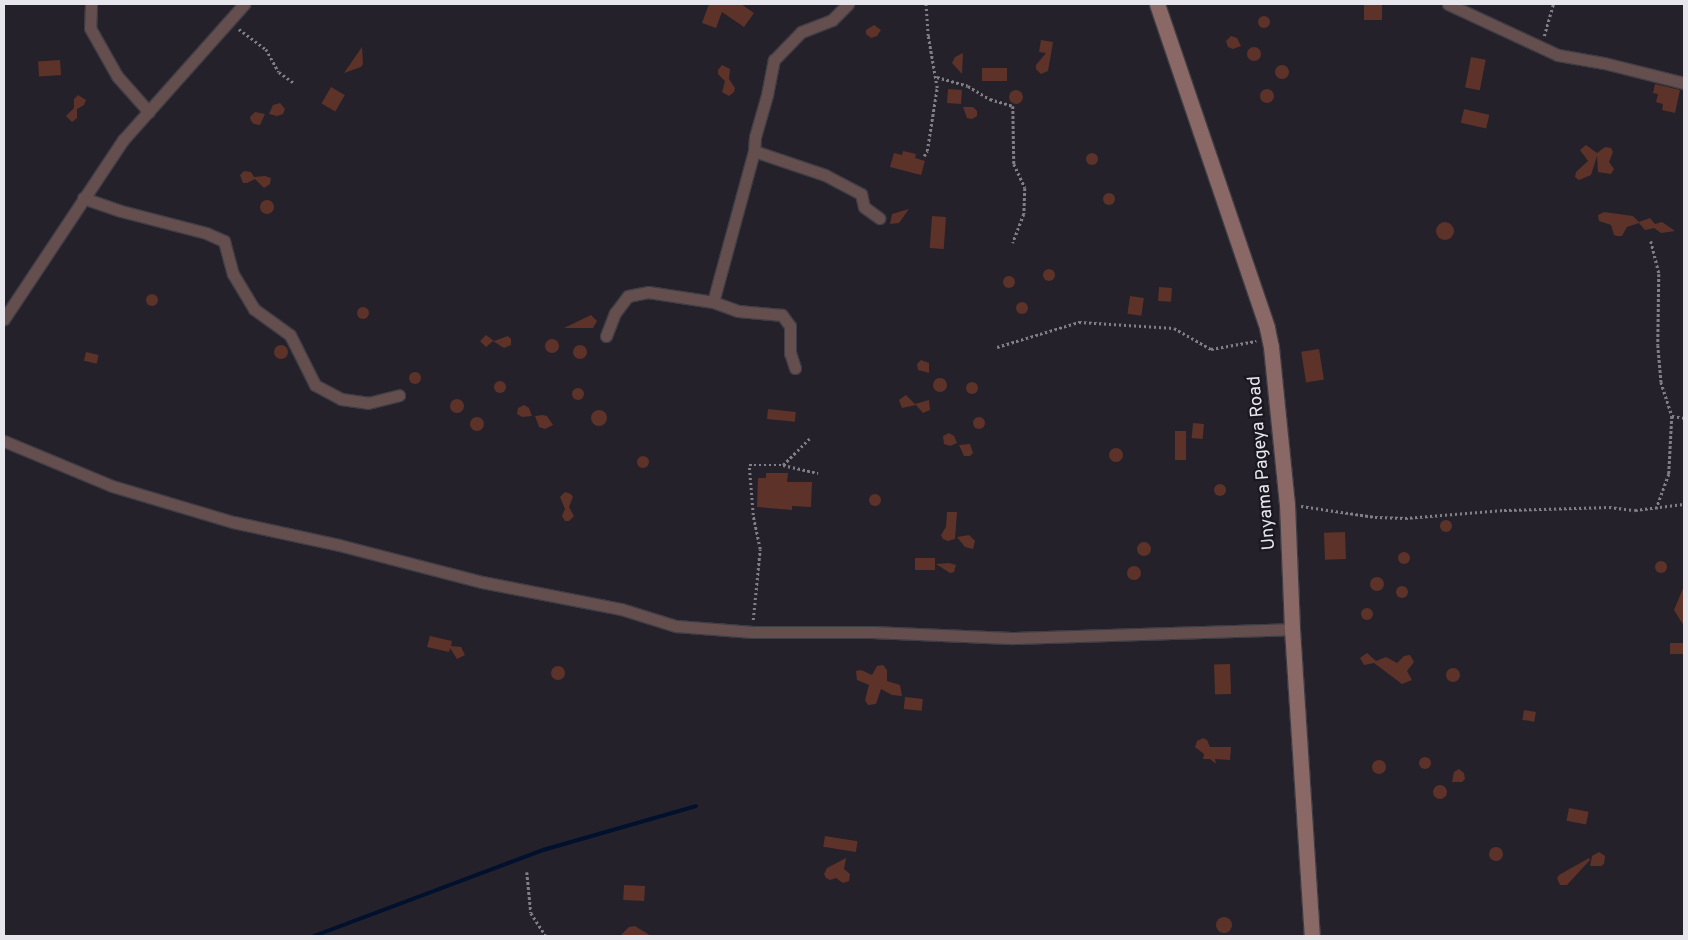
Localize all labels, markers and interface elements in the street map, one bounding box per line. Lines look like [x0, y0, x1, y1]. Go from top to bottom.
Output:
street label: Unyama Pageya Road [1245, 375, 1281, 551]

